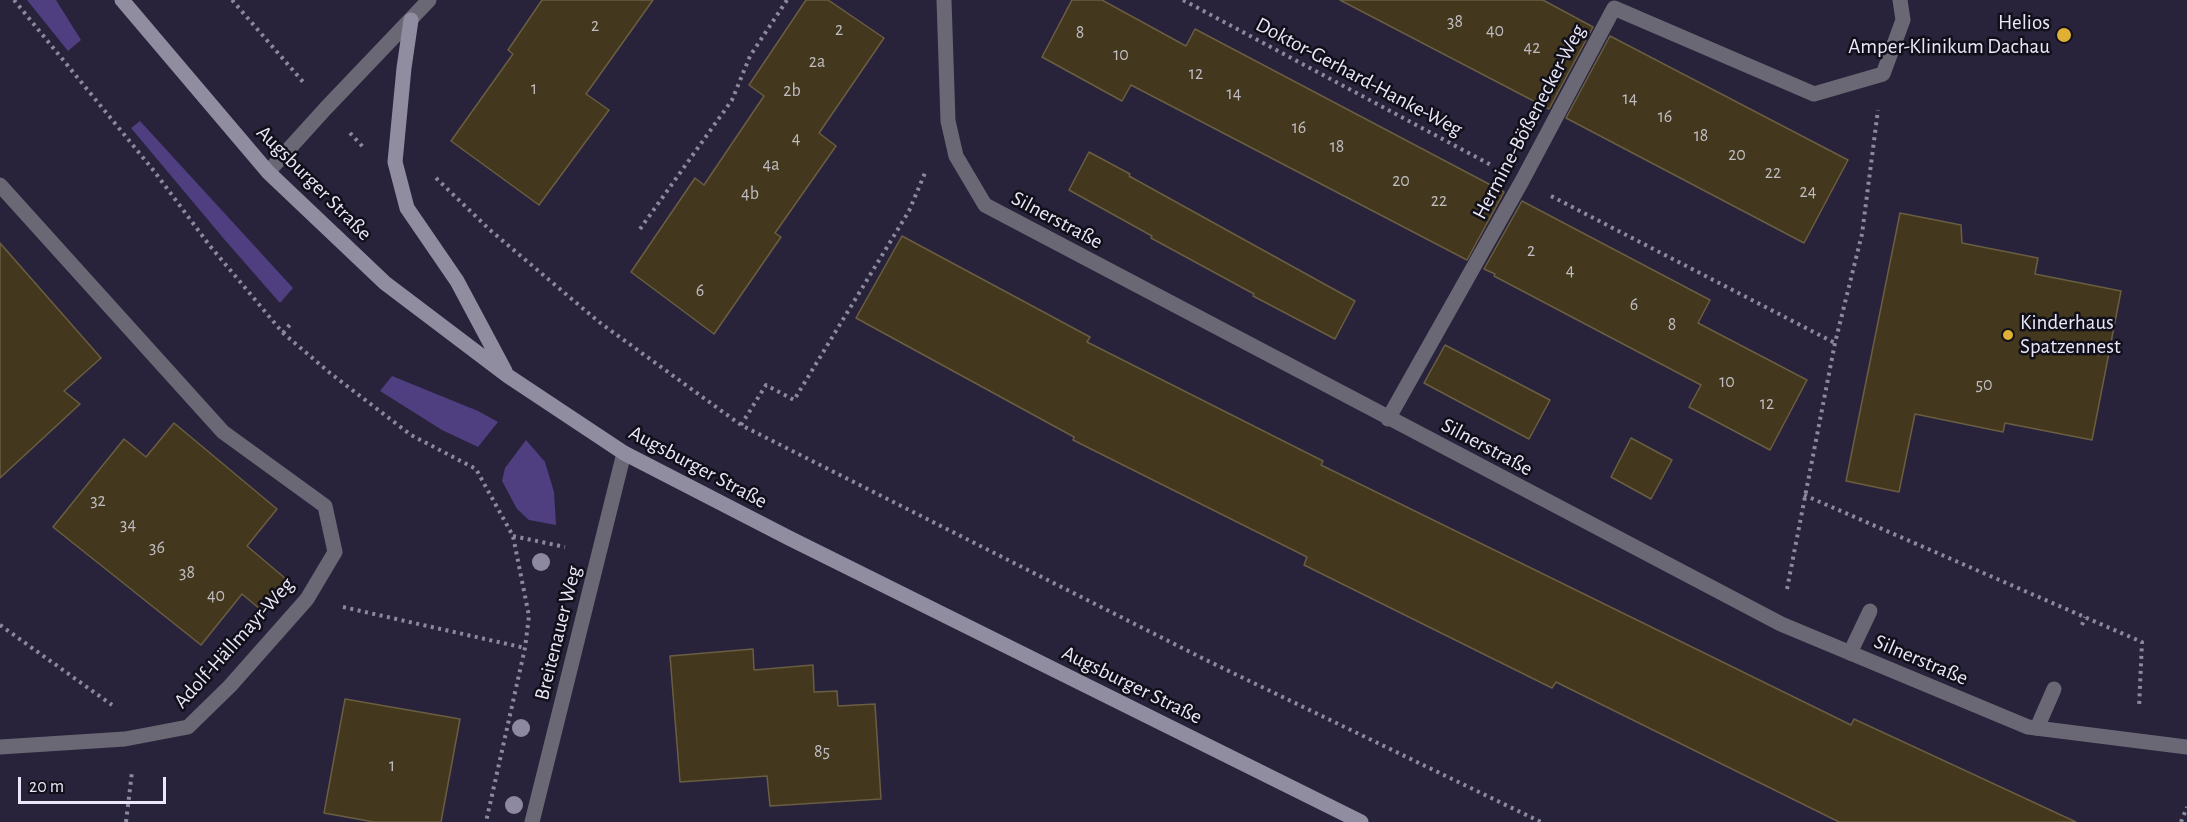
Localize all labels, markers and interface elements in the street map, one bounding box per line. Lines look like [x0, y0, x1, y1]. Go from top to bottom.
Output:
place label: Helios Amper-Klinikum Dachau [1848, 10, 2050, 60]
house number: 38 [1447, 11, 1463, 33]
street label: Doktor-Gerhard-Hanke-Weg [1251, 12, 1467, 142]
house number: 2 [591, 15, 599, 37]
house number: 2 [835, 19, 843, 41]
street label: Hermine-Bößenecker-Weg [1467, 20, 1591, 224]
house number: 40 [1486, 20, 1504, 42]
house number: 8 [1076, 22, 1084, 44]
marker: Helios Amper-Klinikum Dachau [2055, 26, 2073, 44]
house number: 42 [1524, 37, 1540, 59]
house number: 10 [1113, 44, 1129, 66]
house number: 2a [809, 51, 825, 73]
house number: 12 [1189, 63, 1203, 85]
house number: 1 [531, 78, 537, 100]
house number: 2b [783, 80, 801, 102]
house number: 14 [1227, 83, 1241, 105]
house number: 14 [1623, 88, 1637, 110]
house number: 16 [1658, 106, 1672, 128]
house number: 16 [1292, 117, 1306, 139]
street label: Augsburger Straße [251, 120, 377, 246]
house number: 18 [1694, 125, 1708, 147]
house number: 4 [792, 128, 800, 150]
house number: 18 [1330, 136, 1344, 158]
house number: 20 [1728, 144, 1746, 166]
house number: 4a [763, 154, 779, 176]
house number: 22 [1765, 162, 1781, 184]
house number: 20 [1392, 170, 1410, 192]
house number: 24 [1800, 181, 1816, 203]
house number: 4b [741, 183, 759, 205]
street label: Silnerstraße [1007, 186, 1107, 254]
house number: 22 [1431, 190, 1447, 212]
house number: 2 [1527, 240, 1535, 262]
house number: 4 [1566, 260, 1574, 282]
house number: 6 [696, 280, 704, 302]
house number: 6 [1630, 294, 1638, 316]
place label: Kinderhaus Spatzennest [2020, 310, 2121, 360]
house number: 8 [1668, 314, 1676, 336]
marker: Kinderhaus Spatzennest [2001, 328, 2015, 342]
house number: 10 [1719, 371, 1735, 393]
house number: 50 [1975, 374, 1993, 396]
house number: 12 [1760, 393, 1774, 415]
street label: Silnerstraße [1437, 413, 1537, 481]
street label: Augsburger Straße [625, 420, 771, 514]
house number: 32 [90, 490, 106, 512]
house number: 34 [120, 514, 136, 536]
house number: 36 [149, 537, 165, 559]
house number: 38 [179, 562, 195, 584]
street label: Breitenauer Weg [529, 563, 587, 703]
street label: Adolf-Hällmayr-Weg [168, 572, 300, 714]
house number: 40 [207, 585, 225, 607]
street label: Silnerstraße [1870, 629, 1972, 691]
street label: Augsburger Straße [1058, 640, 1206, 730]
house number: 85 [814, 741, 830, 763]
house number: 1 [389, 755, 395, 777]
scale bar [21, 765, 170, 803]
text: 20 m [29, 778, 64, 796]

